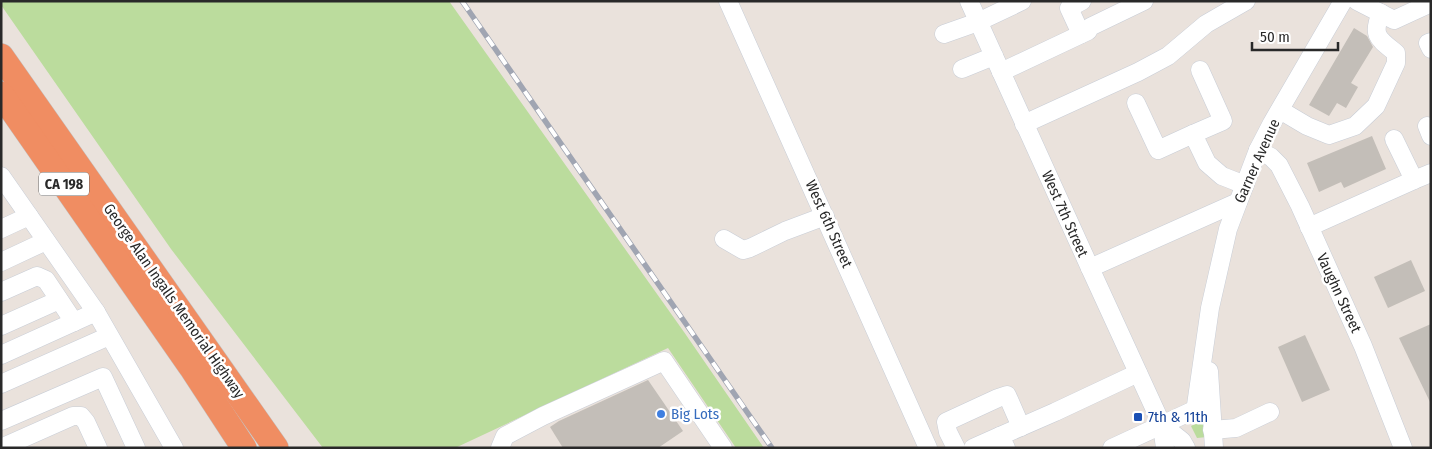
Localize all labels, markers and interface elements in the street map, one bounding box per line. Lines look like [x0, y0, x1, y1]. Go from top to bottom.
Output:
scale bar [1252, 20, 1338, 52]
text: 50 m [1260, 28, 1290, 46]
street label: Garner Avenue [1230, 116, 1284, 206]
street label: West 7th Street [1038, 168, 1092, 260]
road number: CA 198 [39, 172, 89, 195]
street label: West 6th Street [802, 177, 856, 271]
street label: George Alan Ingalls Memorial Highway [100, 200, 248, 402]
street label: Vaughn Street [1313, 250, 1365, 336]
place label: Big Lots [671, 405, 719, 423]
marker: Big Lots [655, 408, 667, 420]
place label: 7th & 11th [1148, 408, 1208, 426]
marker: 7th & 11th [1132, 411, 1144, 423]

